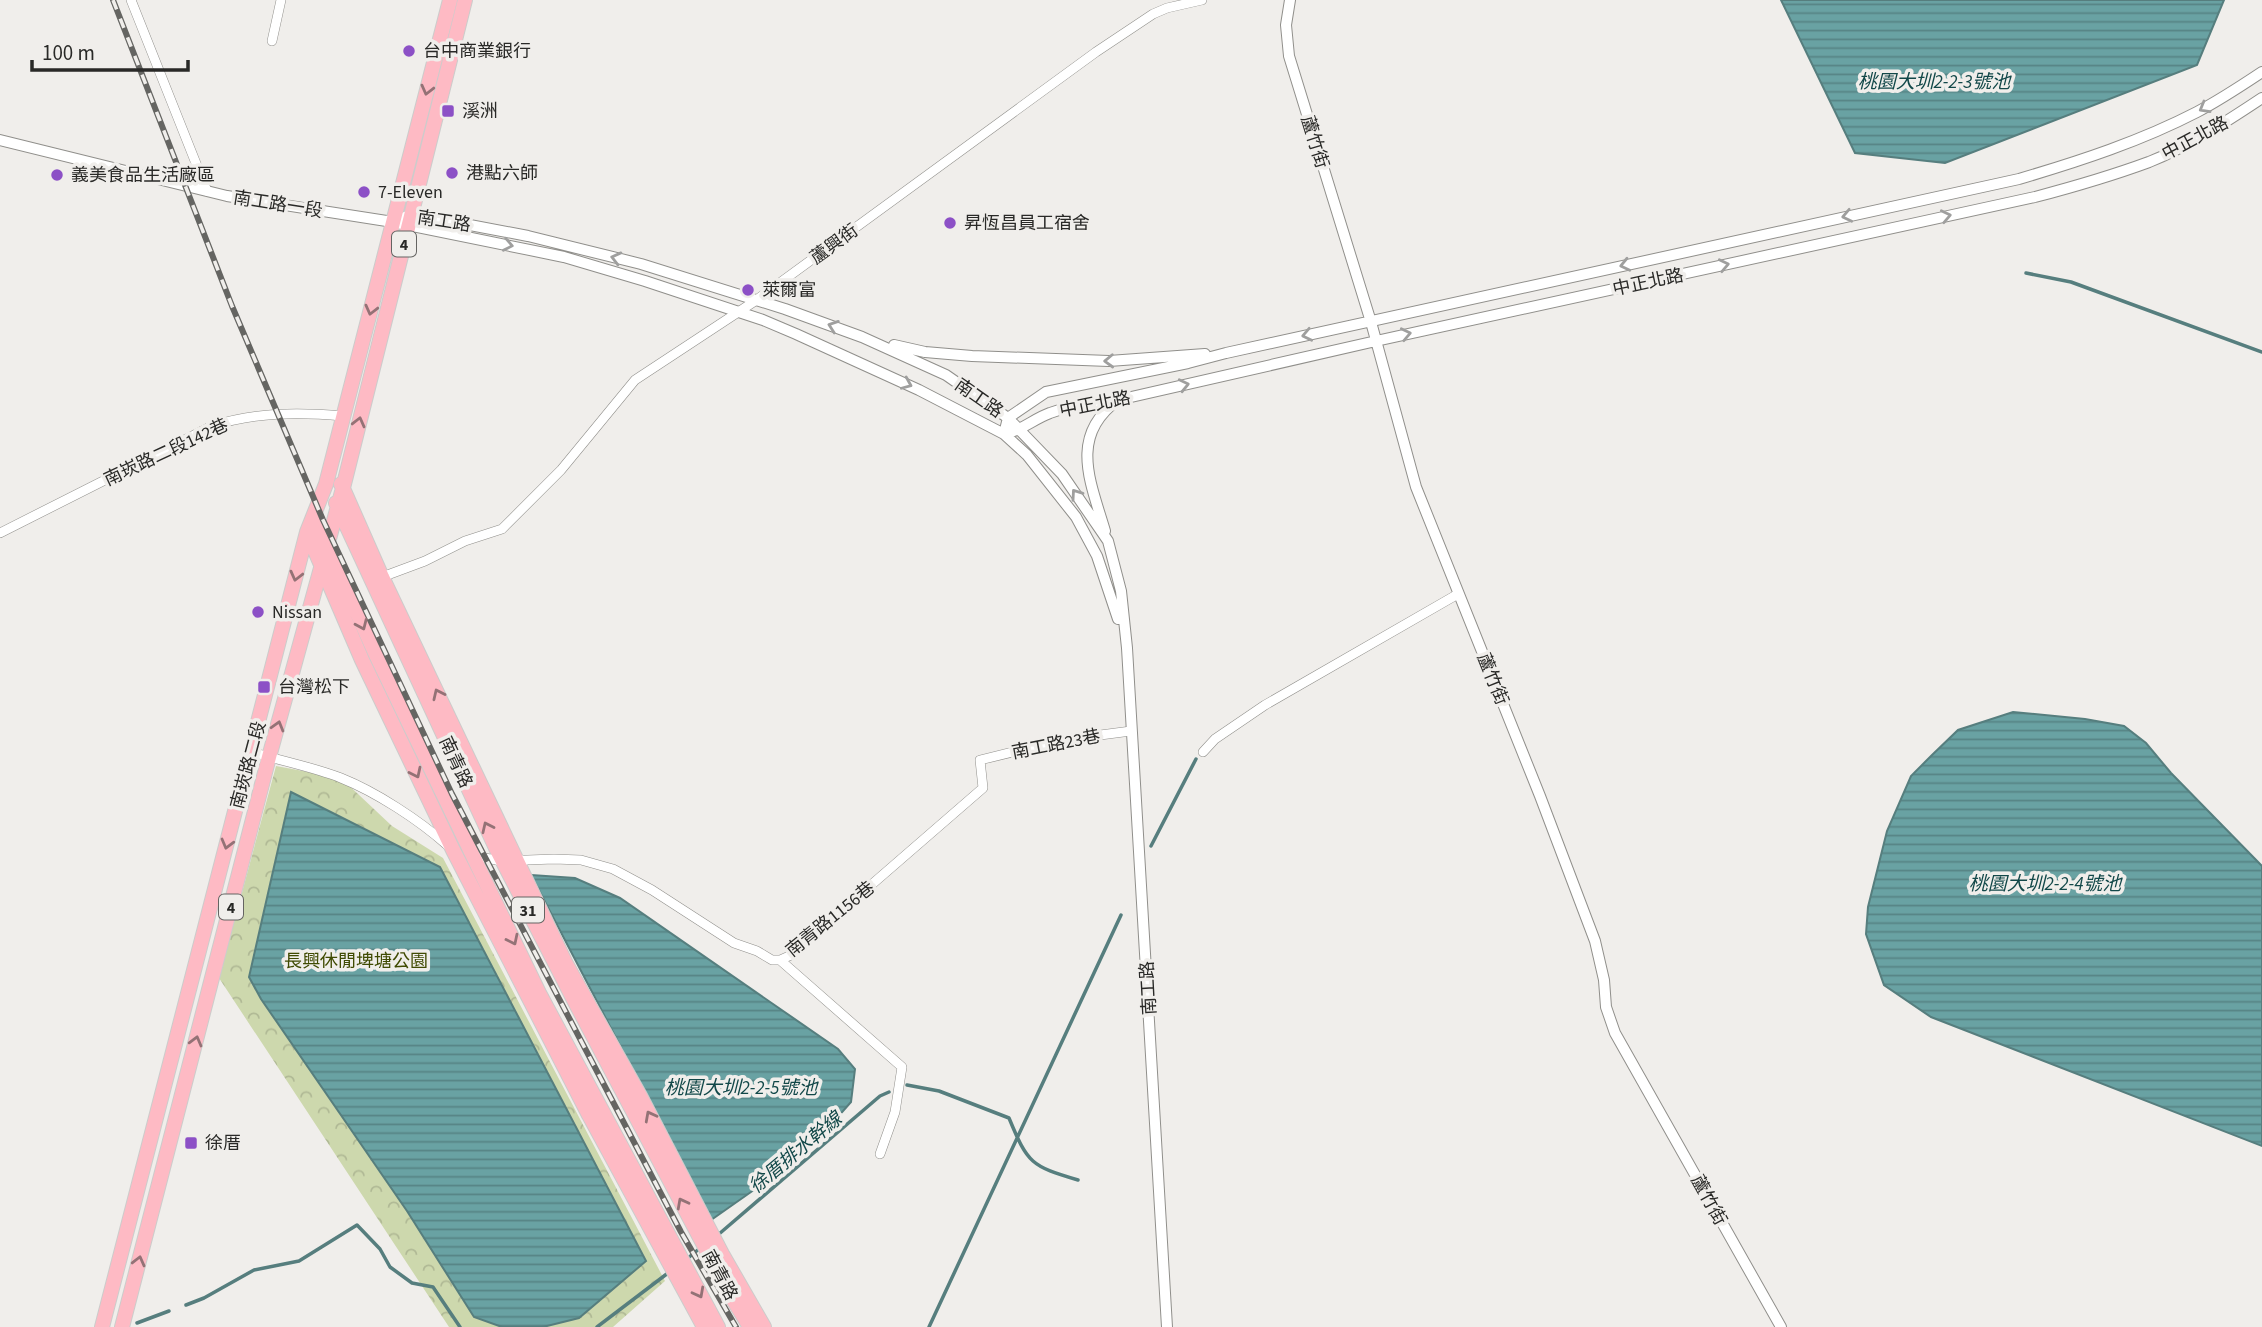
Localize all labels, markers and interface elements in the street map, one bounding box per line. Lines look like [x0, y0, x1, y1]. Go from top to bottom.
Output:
scale bar [32, 28, 187, 72]
text: 100 m [42, 38, 95, 68]
place label: 台中商業銀行 [423, 39, 531, 64]
marker: 台中商業銀行 [401, 43, 417, 59]
water label: 桃園大圳2-2-3號池 [1858, 69, 2012, 96]
one-way arrow [421, 84, 435, 96]
place label: 溪洲 [462, 99, 498, 124]
one-way arrow [2199, 100, 2211, 113]
marker: 溪洲 [440, 103, 456, 119]
street label: 中正北路 [2158, 111, 2233, 166]
street label: 蘆竹街 [1295, 113, 1334, 172]
place label: 港點六師 [466, 161, 538, 186]
place label: 義美食品生活廠區 [71, 163, 215, 188]
marker: 港點六師 [444, 165, 460, 181]
marker: 義美食品生活廠區 [49, 167, 65, 183]
place label: 7-Eleven [378, 180, 443, 205]
marker: 7-Eleven [356, 184, 372, 200]
street label: 南工路一段 [232, 185, 324, 224]
street label: 南工路 [415, 205, 473, 238]
one-way arrow [1841, 208, 1853, 223]
one-way arrow [1940, 210, 1952, 225]
place label: 昇恆昌員工宿舍 [964, 211, 1090, 236]
marker: 昇恆昌員工宿舍 [942, 215, 958, 231]
street label: 蘆興街 [805, 218, 863, 270]
road number: 4 [392, 232, 416, 256]
one-way arrow [502, 237, 514, 252]
one-way arrow [610, 252, 622, 266]
one-way arrow [1619, 257, 1631, 271]
one-way arrow [1718, 259, 1730, 273]
street label: 中正北路 [1610, 263, 1686, 302]
place label: 萊爾富 [762, 278, 816, 303]
marker: 萊爾富 [740, 282, 756, 298]
one-way arrow [365, 304, 379, 316]
one-way arrow [827, 320, 839, 334]
one-way arrow [1301, 327, 1313, 342]
one-way arrow [1400, 328, 1412, 343]
one-way arrow [1103, 353, 1114, 368]
street label: 南工路 [949, 373, 1008, 424]
one-way arrow [900, 376, 912, 390]
one-way arrow [1178, 379, 1190, 393]
street label: 中正北路 [1057, 385, 1133, 424]
street label: 南崁路二段142巷 [100, 413, 233, 492]
one-way arrow [351, 416, 365, 428]
one-way arrow [1072, 489, 1084, 502]
one-way arrow [290, 570, 304, 582]
place label: Nissan [272, 600, 322, 625]
marker: Nissan [250, 604, 266, 620]
one-way arrow [354, 617, 368, 630]
street label: 蘆竹街 [1471, 649, 1514, 709]
place label: 台灣松下 [278, 675, 350, 700]
marker: 台灣松下 [256, 679, 272, 695]
one-way arrow [432, 689, 446, 701]
street label: 南崁路二段 [225, 718, 272, 812]
one-way arrow [269, 720, 284, 732]
street label: 南工路23巷 [1010, 724, 1103, 765]
street label: 南青路 [433, 732, 478, 792]
one-way arrow [408, 766, 422, 778]
one-way arrow [481, 822, 495, 834]
one-way arrow [221, 838, 236, 850]
water label: 桃園大圳2-2-4號池 [1969, 871, 2123, 898]
street label: 南青路1156巷 [781, 876, 880, 963]
road number: 4 [219, 894, 243, 920]
road number: 31 [512, 898, 544, 922]
one-way arrow [505, 933, 519, 945]
park label: 長興休閒埤塘公園 [284, 949, 428, 974]
street label: 南工路 [1135, 960, 1162, 1016]
one-way arrow [188, 1035, 202, 1047]
water label: 桃園大圳2-2-5號池 [665, 1075, 819, 1102]
water label: 徐厝排水幹線 [744, 1105, 850, 1200]
one-way arrow [645, 1111, 659, 1123]
place label: 徐厝 [205, 1131, 241, 1156]
marker: 徐厝 [183, 1135, 199, 1151]
street label: 蘆竹街 [1685, 1171, 1733, 1230]
one-way arrow [676, 1198, 690, 1210]
street label: 南青路 [696, 1246, 743, 1305]
one-way arrow [131, 1255, 145, 1267]
one-way arrow [691, 1286, 705, 1299]

